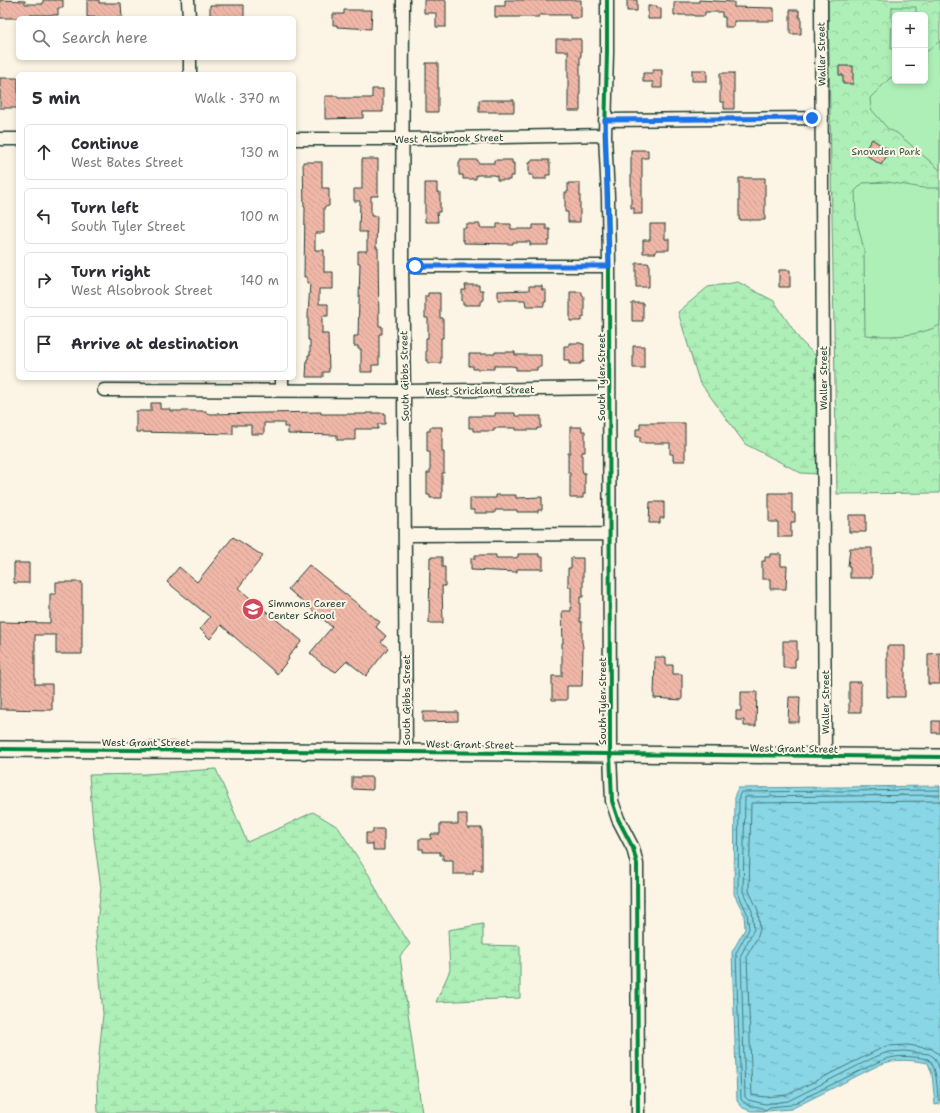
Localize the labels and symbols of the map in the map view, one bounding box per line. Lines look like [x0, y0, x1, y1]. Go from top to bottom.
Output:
street label: Waller Street [814, 22, 829, 86]
route end [803, 109, 821, 127]
street label: West Alsobrook Street [394, 131, 504, 146]
park label: Snowden Park [852, 145, 921, 158]
route start [406, 257, 424, 275]
street label: South Gibbs Street [397, 330, 412, 421]
street label: South Tyler Street [595, 333, 608, 421]
street label: Waller Street [817, 346, 830, 410]
street label: West Strickland Street [425, 383, 535, 398]
school or university icon: Simmons Career Center School [240, 596, 266, 622]
place label: Simmons Career Center School [268, 597, 346, 622]
street label: South Gibbs Street [400, 655, 413, 745]
street label: South Tyler Street [596, 657, 609, 745]
street label: Waller Street [819, 670, 832, 734]
street label: West Grant Street [102, 736, 190, 749]
street label: West Grant Street [426, 737, 514, 752]
street label: West Grant Street [750, 741, 838, 756]

